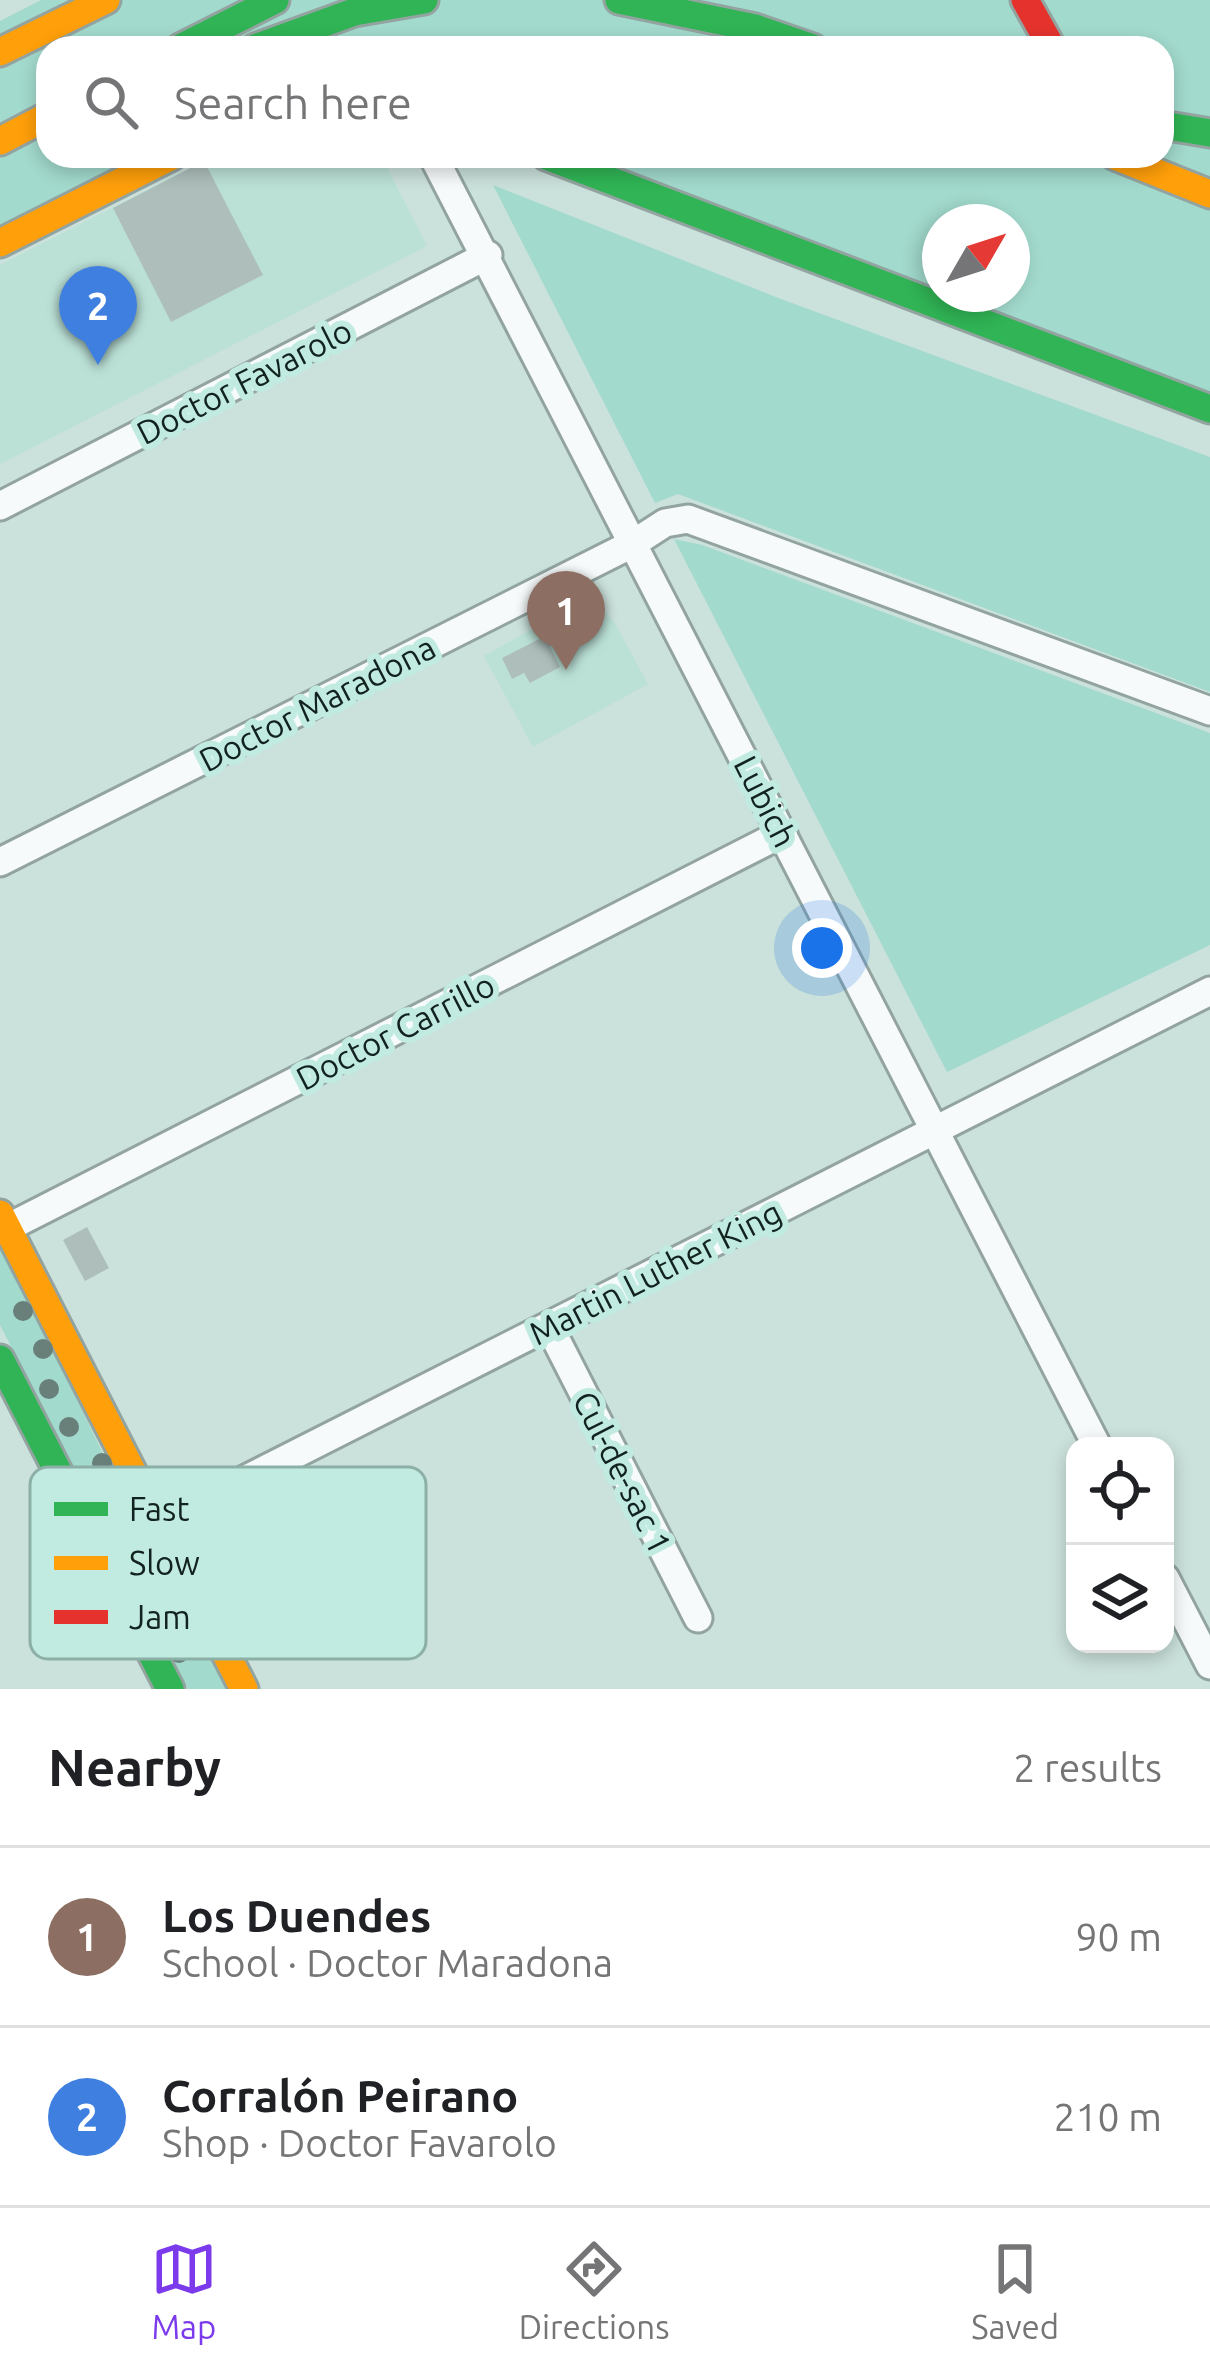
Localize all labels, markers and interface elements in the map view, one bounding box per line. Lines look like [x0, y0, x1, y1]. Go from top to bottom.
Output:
search box [36, 36, 1174, 168]
icon: search [78, 69, 144, 135]
text: Search here [174, 77, 412, 128]
north arrow [922, 204, 1030, 312]
pin: 2 [59, 266, 137, 365]
street label: Doctor Favarolo [130, 311, 358, 451]
pin: 1 [527, 571, 605, 670]
street label: Doctor Maradona [193, 628, 441, 778]
street label: Lubich [727, 749, 805, 853]
your location [792, 918, 852, 978]
street label: Doctor Carrillo [290, 965, 500, 1097]
street label: Martin Luther King [523, 1192, 787, 1352]
street label: Cul-de-sac 1 [566, 1385, 680, 1559]
map controls [1066, 1437, 1174, 1653]
button: locate [1066, 1437, 1174, 1545]
legend [30, 1467, 426, 1659]
text: Fast [129, 1490, 189, 1527]
text: Slow [129, 1544, 200, 1581]
button: layers [1066, 1545, 1174, 1653]
text: Jam [129, 1598, 191, 1635]
text: Nearby [48, 1738, 221, 1796]
text: 2 results [1013, 1746, 1162, 1789]
text: Los Duendes [162, 1890, 431, 1941]
text: 1 [76, 1915, 98, 1958]
text: 90 m [1075, 1915, 1162, 1958]
text: School · Doctor Maradona [162, 1941, 613, 1984]
text: Corralón Peirano [162, 2070, 518, 2121]
text: 2 [76, 2095, 98, 2138]
text: 210 m [1053, 2095, 1162, 2138]
text: Shop · Doctor Favarolo [162, 2121, 557, 2164]
tab: Map [151, 2236, 217, 2345]
tab: Directions [519, 2236, 669, 2345]
tab: Saved [971, 2236, 1059, 2345]

